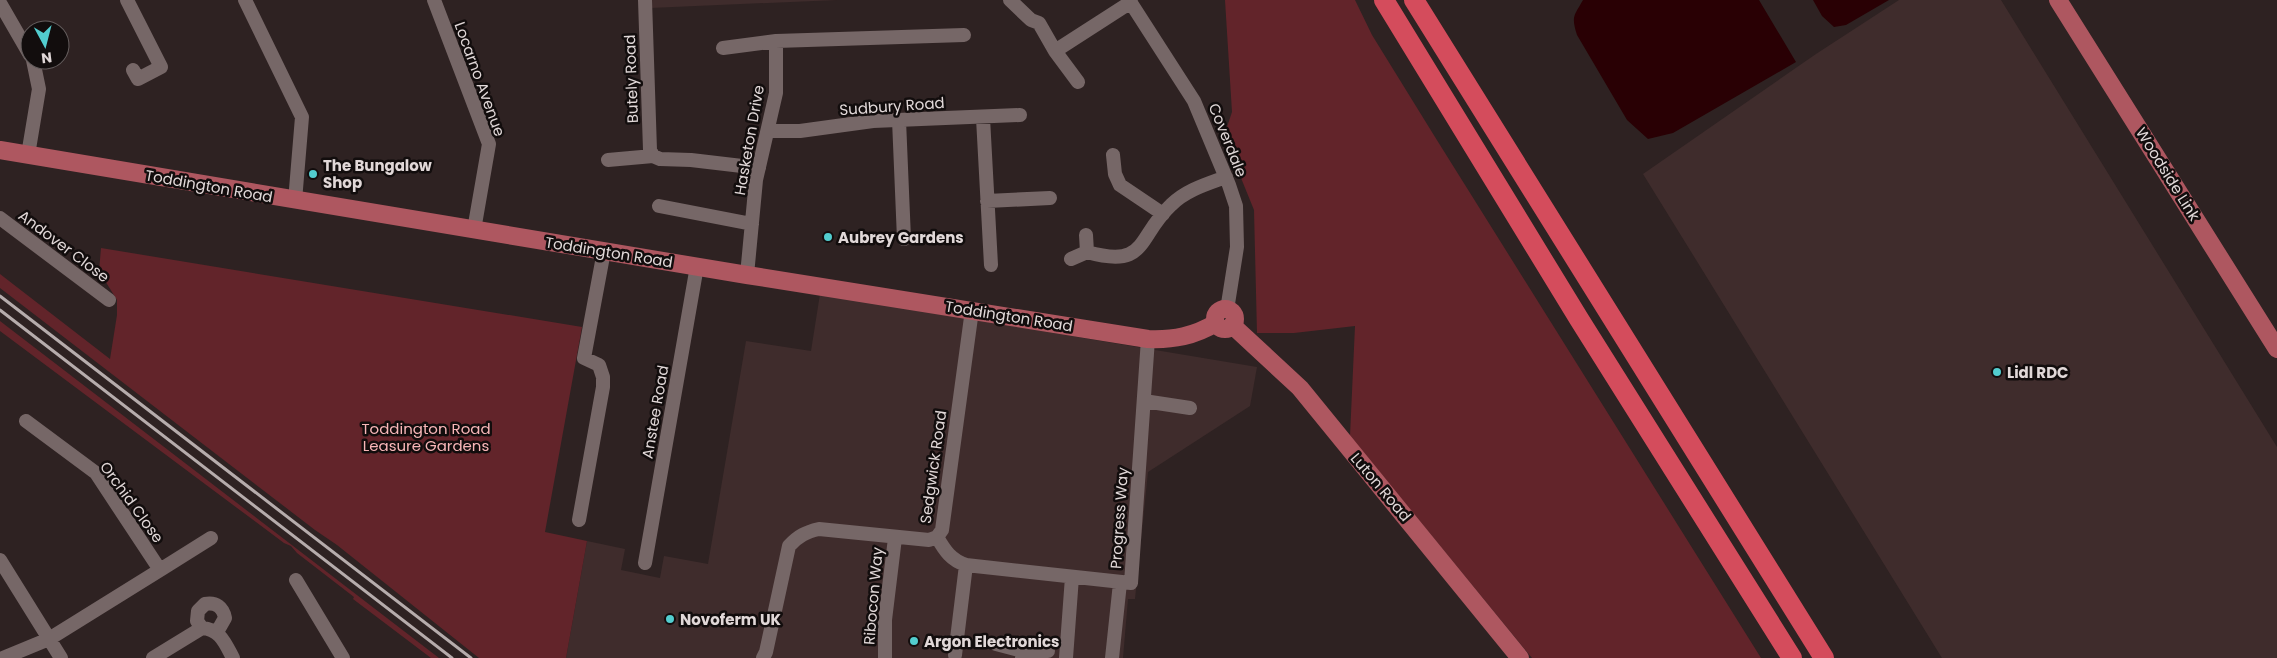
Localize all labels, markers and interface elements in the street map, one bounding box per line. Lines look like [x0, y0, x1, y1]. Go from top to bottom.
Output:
street label: Locarno Avenue [450, 19, 510, 139]
north arrow [20, 20, 70, 70]
street label: Butely Road [619, 34, 643, 124]
text: N [40, 47, 53, 68]
street label: Hasketon Drive [729, 83, 769, 197]
street label: Sudbury Road [839, 92, 945, 120]
street label: Coverdale [1204, 100, 1252, 180]
street label: Woodside Link [2131, 123, 2205, 225]
place label: The Bungalow Shop [323, 155, 432, 193]
street label: Toddington Road [144, 164, 274, 208]
marker: The Bungalow Shop [307, 168, 319, 180]
street label: Andover Close [14, 205, 114, 287]
place label: Aubrey Gardens [838, 227, 964, 248]
marker: Aubrey Gardens [822, 231, 834, 243]
street label: Toddington Road [544, 232, 674, 272]
street label: Toddington Road [944, 296, 1074, 336]
place label: Lidl RDC [2007, 362, 2069, 383]
street label: Anstee Road [636, 364, 674, 460]
marker: Lidl RDC [1991, 366, 2003, 378]
street label: Sedgwick Road [915, 409, 951, 525]
park label: Toddington Road Leasure Gardens [361, 418, 491, 456]
street label: Luton Road [1346, 448, 1416, 526]
street label: Orchid Close [95, 457, 169, 547]
street label: Progress Way [1105, 466, 1133, 570]
street label: Ribocon Way [858, 546, 888, 646]
place label: Novoferm UK [680, 609, 781, 630]
marker: Novoferm UK [664, 613, 676, 625]
place label: Argon Electronics [924, 631, 1059, 652]
marker: Argon Electronics [908, 635, 920, 647]

